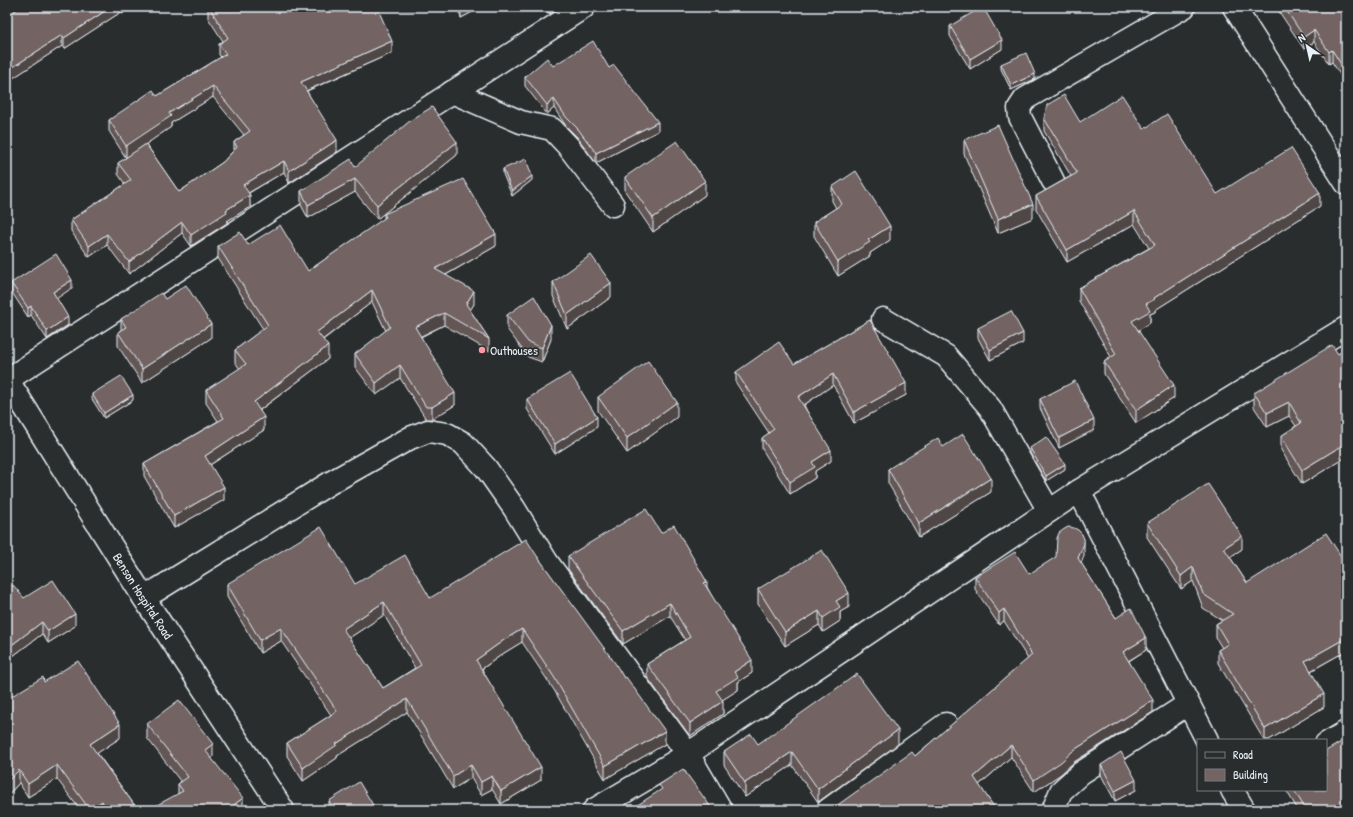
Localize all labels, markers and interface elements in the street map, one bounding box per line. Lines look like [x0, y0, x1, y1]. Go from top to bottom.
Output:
north arrow [1287, 26, 1327, 66]
text: N [1295, 30, 1308, 45]
place label: Outhouses [490, 341, 538, 359]
marker: Outhouses [477, 345, 487, 355]
street label: Benson Hospital Road [109, 549, 177, 642]
legend [1197, 739, 1327, 791]
text: Road [1233, 746, 1253, 763]
text: Building [1233, 766, 1268, 783]

